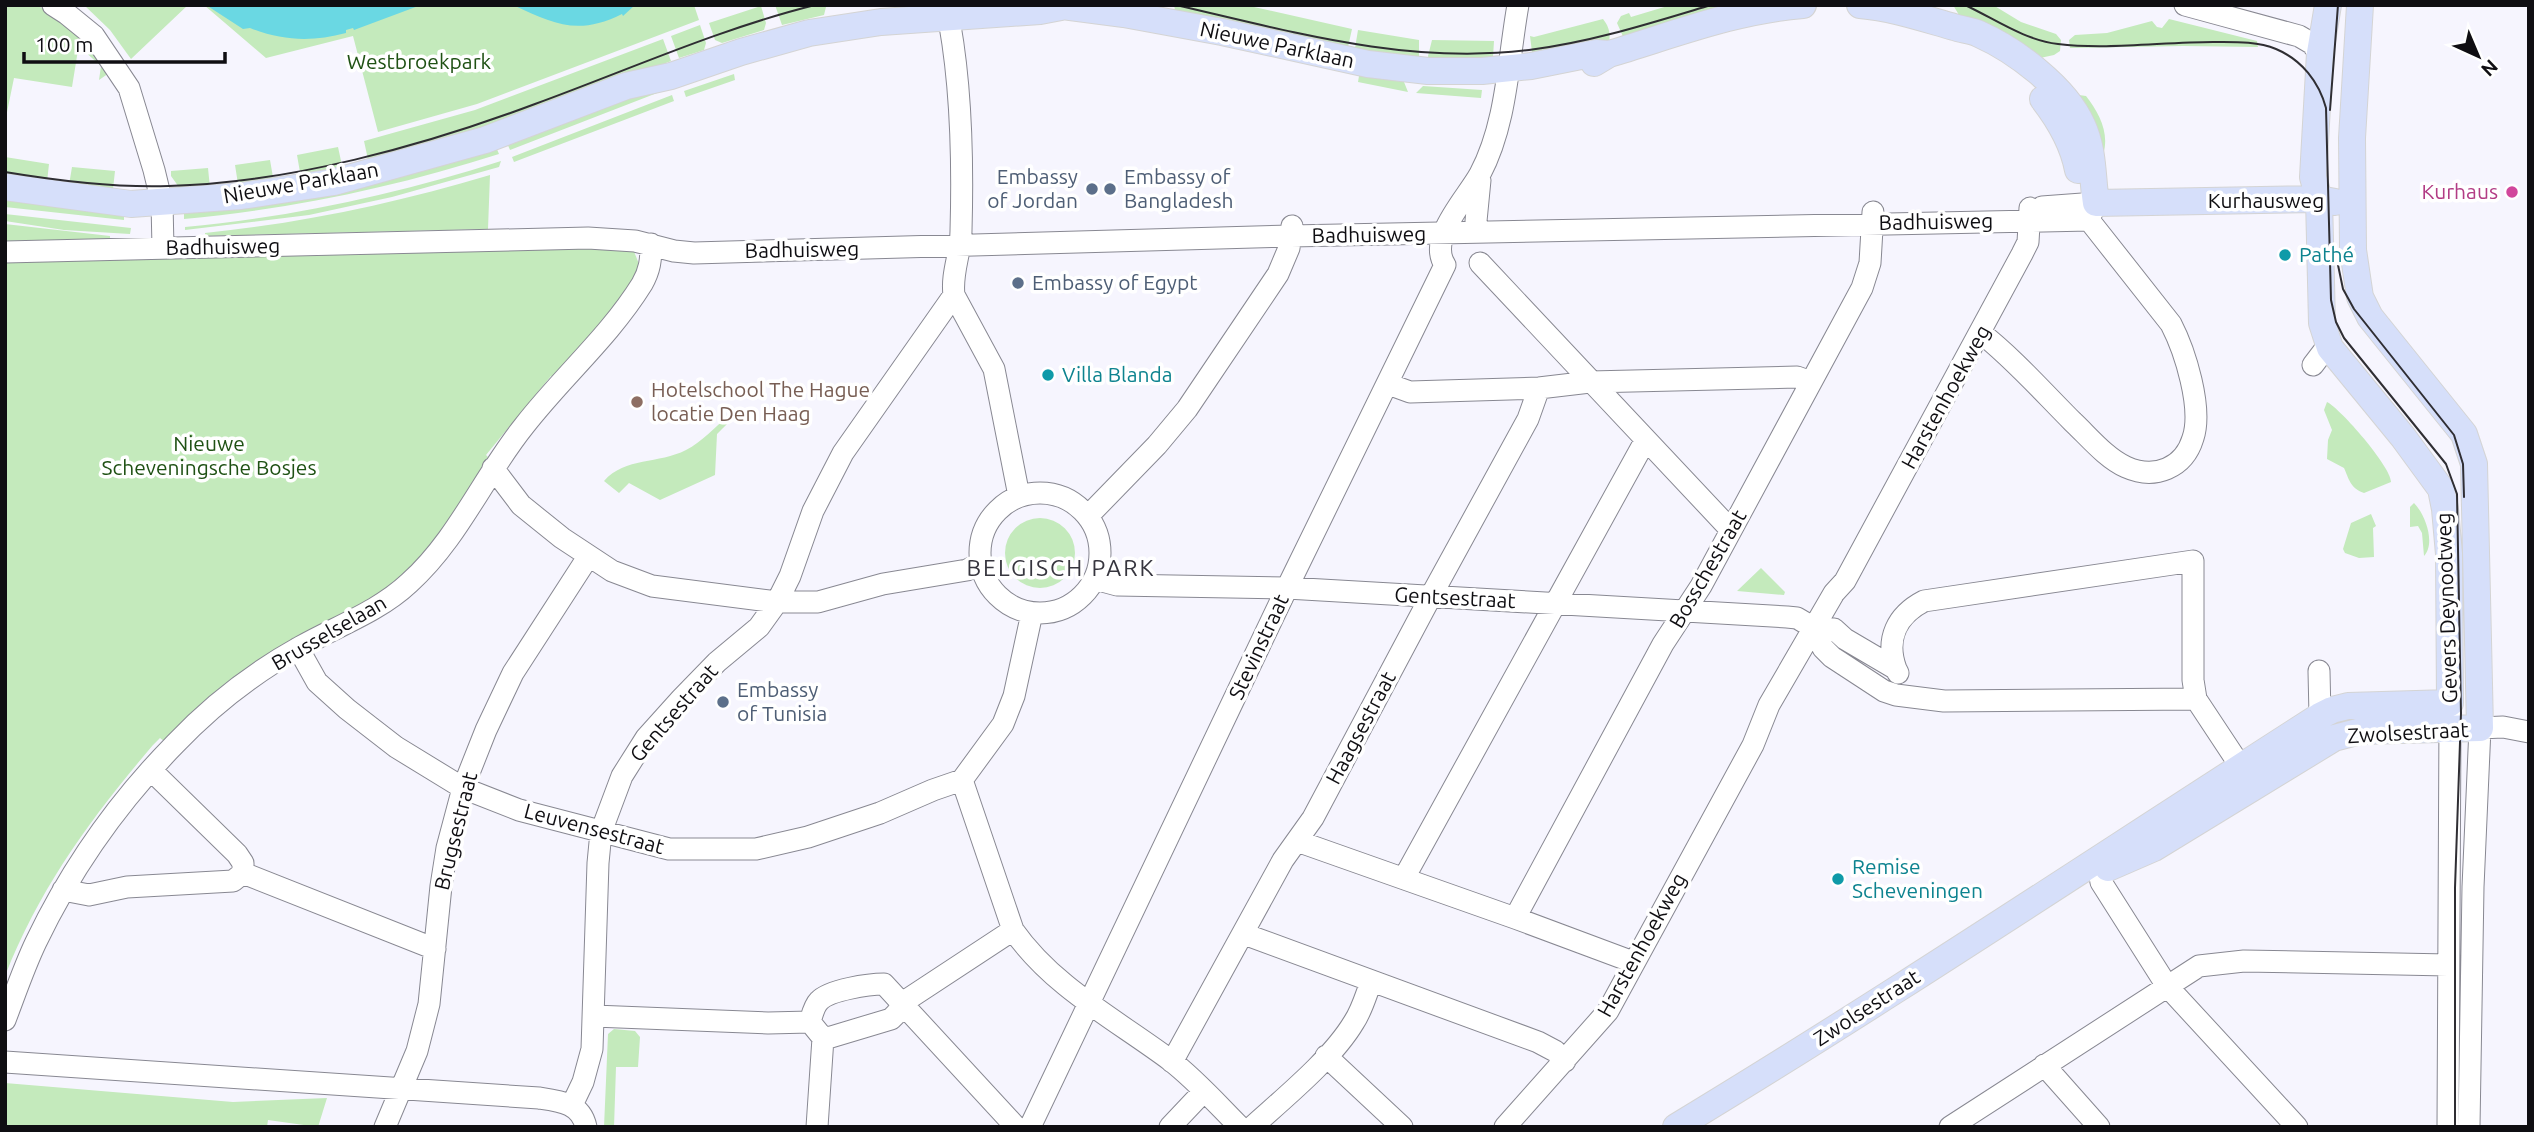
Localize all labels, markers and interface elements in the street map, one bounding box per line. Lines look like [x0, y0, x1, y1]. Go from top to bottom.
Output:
street label: Nieuwe Parklaan [1198, 16, 1357, 72]
scale bar [24, 21, 226, 65]
north arrow [2443, 21, 2513, 91]
text: 100 m [35, 32, 93, 56]
park label: Westbroekpark [347, 49, 492, 73]
text: N [2477, 55, 2503, 81]
street label: Nieuwe Parklaan [221, 157, 380, 207]
place label: Embassy of Jordan [987, 164, 1078, 212]
place label: Embassy of Bangladesh [1124, 164, 1234, 212]
place label: Kurhaus [2421, 179, 2498, 203]
marker: Embassy of Jordan [1084, 181, 1100, 197]
marker: Embassy of Bangladesh [1102, 181, 1118, 197]
marker: Kurhaus [2504, 184, 2520, 200]
street label: Kurhausweg [2208, 188, 2324, 212]
street label: Badhuisweg [1879, 208, 1993, 234]
street label: Badhuisweg [1312, 221, 1426, 247]
street label: Badhuisweg [166, 233, 280, 259]
street label: Badhuisweg [745, 236, 859, 262]
place label: Pathé [2299, 242, 2354, 266]
marker: Pathé [2277, 247, 2293, 263]
place label: Embassy of Egypt [1032, 270, 1197, 294]
marker: Embassy of Egypt [1010, 275, 1026, 291]
street label: Harstenhoekweg [1896, 320, 1995, 473]
place label: Villa Blanda [1062, 362, 1173, 386]
marker: Villa Blanda [1040, 367, 1056, 383]
place label: Hotelschool The Hague locatie Den Haag [651, 377, 870, 425]
marker: Hotelschool The Hague locatie Den Haag [629, 394, 645, 410]
park label: Nieuwe Scheveningsche Bosjes [101, 431, 317, 479]
street label: Bosschestraat [1664, 505, 1751, 632]
street label: Gevers Deynootweg [2431, 512, 2461, 704]
district label: BELGISCH PARK [966, 555, 1156, 580]
street label: Gentsestraat [1394, 582, 1516, 612]
street label: Brusselselaan [267, 590, 390, 675]
street label: Stevinstraat [1223, 590, 1293, 703]
street label: Gentsestraat [624, 659, 722, 766]
street label: Haagsestraat [1320, 667, 1400, 788]
place label: Embassy of Tunisia [737, 677, 827, 725]
marker: Embassy of Tunisia [715, 694, 731, 710]
street label: Zwolsestraat [2347, 717, 2469, 747]
street label: Brugsestraat [429, 769, 481, 892]
street label: Leuvensestraat [522, 798, 667, 858]
place label: Remise Scheveningen [1852, 854, 1983, 902]
street label: Harstenhoekweg [1592, 868, 1691, 1021]
marker: Remise Scheveningen [1830, 871, 1846, 887]
street label: Zwolsestraat [1809, 964, 1924, 1050]

